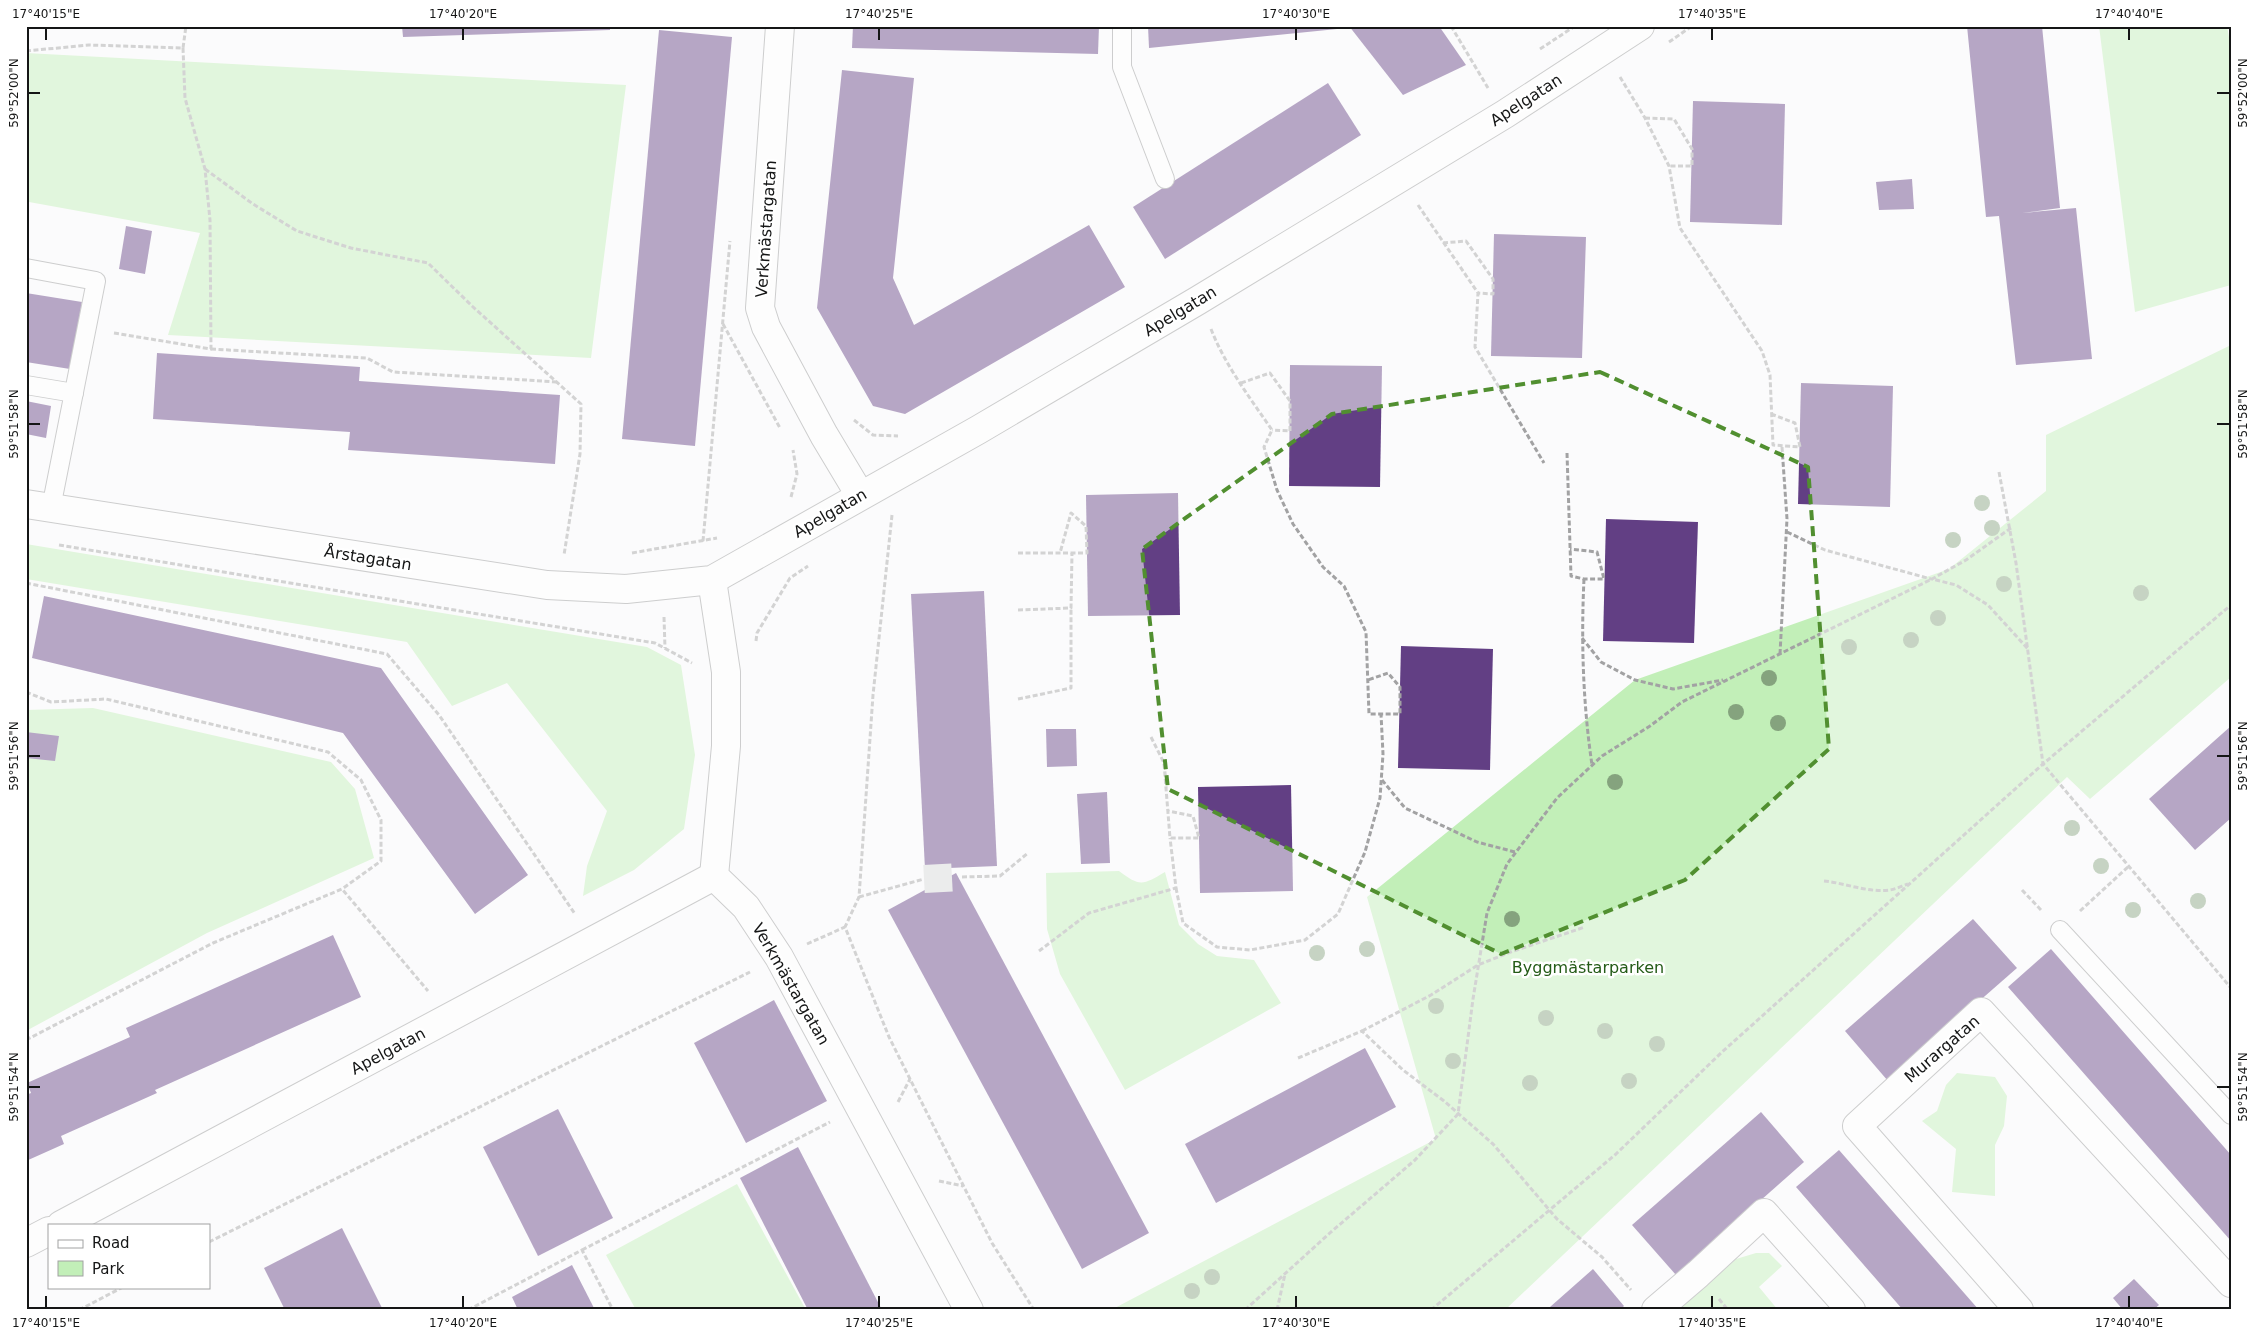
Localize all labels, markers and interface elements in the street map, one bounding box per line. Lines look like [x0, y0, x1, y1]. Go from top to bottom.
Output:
text: 17°40'15"E [12, 7, 80, 21]
text: 17°40'20"E [429, 7, 497, 21]
text: 17°40'25"E [845, 7, 913, 21]
text: 17°40'30"E [1262, 7, 1330, 21]
text: 17°40'35"E [1678, 7, 1746, 21]
text: 17°40'40"E [2095, 7, 2163, 21]
text: 59°52'00"N [7, 58, 21, 128]
text: 59°52'00"N [2236, 58, 2250, 128]
street label: Apelgatan [1487, 70, 1565, 130]
street label: Verkmästargatan [752, 160, 780, 298]
street label: Apelgatan [1140, 282, 1220, 340]
text: 59°51'58"N [7, 389, 21, 459]
text: 59°51'58"N [2236, 389, 2250, 459]
street label: Apelgatan [790, 484, 870, 542]
street label: Årstagatan [323, 542, 413, 574]
text: 59°51'56"N [7, 721, 21, 791]
text: 59°51'56"N [2236, 721, 2250, 791]
street label: Verkmästargatan [748, 920, 834, 1048]
park label: Byggmästarparken [1512, 958, 1664, 977]
street label: Murargatan [1901, 1011, 1983, 1087]
street label: Apelgatan [348, 1023, 428, 1079]
text: 59°51'54"N [7, 1052, 21, 1122]
text: 59°51'54"N [2236, 1052, 2250, 1122]
legend [48, 1224, 210, 1288]
text: Road [92, 1234, 130, 1252]
text: Park [92, 1260, 125, 1278]
text: 17°40'15"E [12, 1316, 80, 1330]
text: 17°40'20"E [429, 1316, 497, 1330]
text: 17°40'25"E [845, 1316, 913, 1330]
text: 17°40'30"E [1262, 1316, 1330, 1330]
text: 17°40'35"E [1678, 1316, 1746, 1330]
text: 17°40'40"E [2095, 1316, 2163, 1330]

